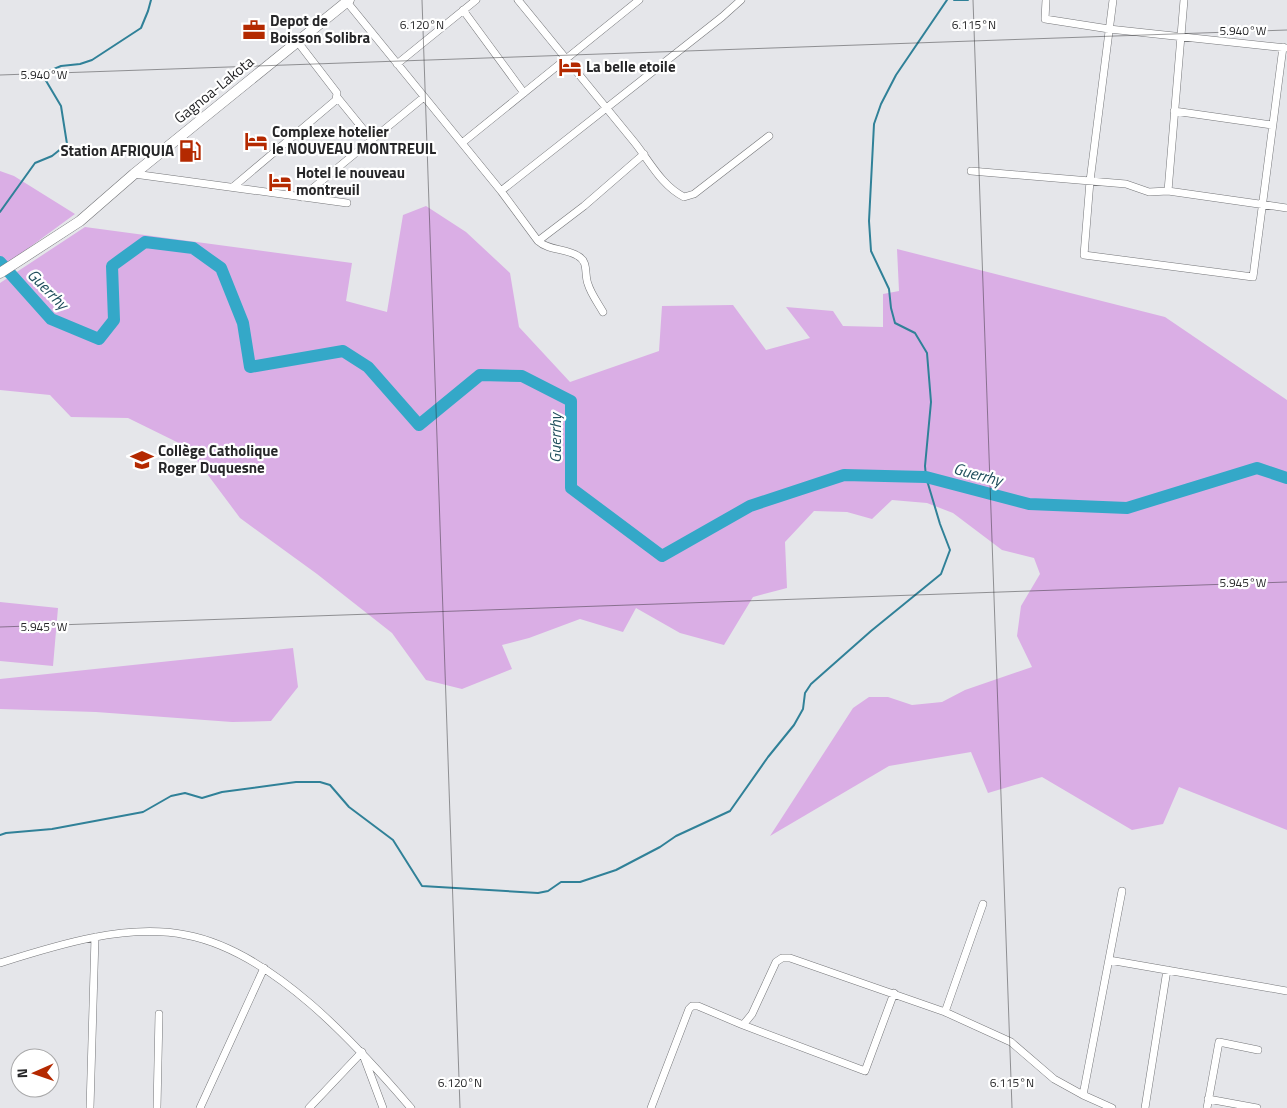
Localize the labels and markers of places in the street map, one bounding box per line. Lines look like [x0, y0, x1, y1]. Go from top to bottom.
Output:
place label: Depot de Boisson Solibra [270, 9, 371, 49]
office icon: Depot de Boisson Solibra [241, 17, 267, 43]
hotel icon: La belle etoile [557, 54, 583, 80]
place label: La belle etoile [586, 55, 676, 78]
place label: Complexe hotelier le NOUVEAU MONTREUIL [272, 120, 436, 160]
hotel icon: Complexe hotelier le NOUVEAU MONTREUIL [243, 128, 269, 154]
fuel station icon: Station AFRIQUIA [177, 138, 203, 164]
place label: Station AFRIQUIA [60, 139, 174, 162]
place label: Hotel le nouveau montreuil [296, 161, 405, 201]
hotel icon: Hotel le nouveau montreuil [267, 169, 293, 195]
place label: Collège Catholique Roger Duquesne [158, 439, 279, 479]
school or university icon: Collège Catholique Roger Duquesne [129, 447, 155, 473]

